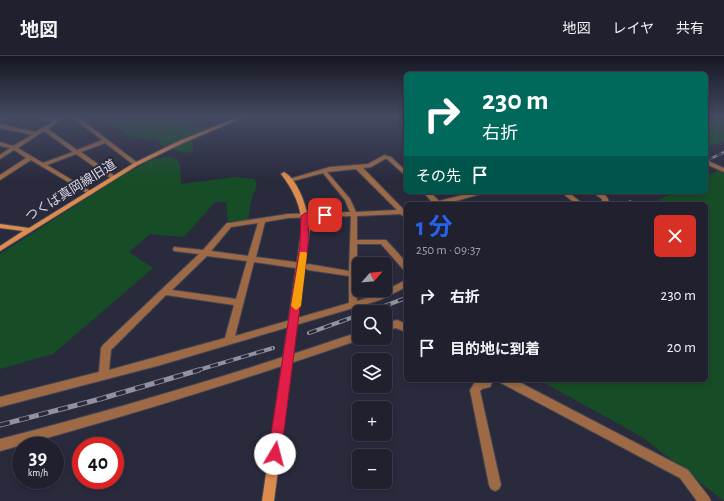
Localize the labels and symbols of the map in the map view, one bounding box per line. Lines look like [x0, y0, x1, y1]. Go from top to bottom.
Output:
street label: つくば真岡線旧道 [22, 156, 119, 224]
pin [308, 198, 342, 232]
north arrow [352, 257, 392, 297]
position arrow [254, 433, 296, 475]
speed limit sign: 40 [72, 437, 124, 489]

